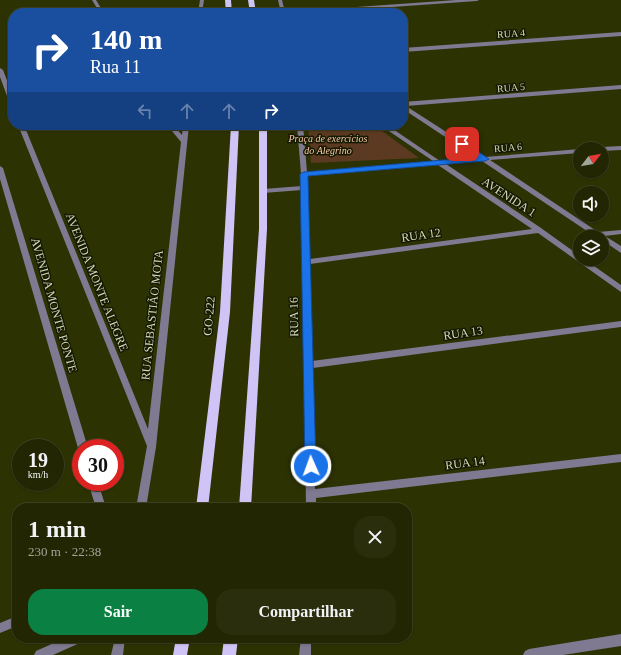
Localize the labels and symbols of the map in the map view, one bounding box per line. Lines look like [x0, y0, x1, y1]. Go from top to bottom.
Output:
street label: RUA 4 [497, 27, 525, 40]
street label: RUA 5 [497, 81, 526, 94]
pin [445, 127, 479, 161]
park label: Praça de exercícios do Alegrino [287, 133, 368, 156]
street label: RUA 6 [494, 141, 523, 154]
north arrow [573, 142, 609, 178]
street label: AVENIDA 1 [479, 174, 539, 220]
street label: AVENIDA MONTE ALEGRE [63, 211, 131, 353]
street label: RUA 12 [400, 225, 442, 245]
street label: AVENIDA MONTE PONTE [28, 236, 80, 374]
street label: RUA SEBASTIÃO MOTA [138, 249, 166, 381]
street label: GO-222 [200, 296, 218, 336]
street label: RUA 16 [287, 297, 301, 337]
street label: RUA 13 [442, 323, 484, 343]
speed limit sign: 30 [72, 439, 124, 491]
position arrow [290, 445, 332, 487]
street label: RUA 14 [444, 454, 486, 472]

